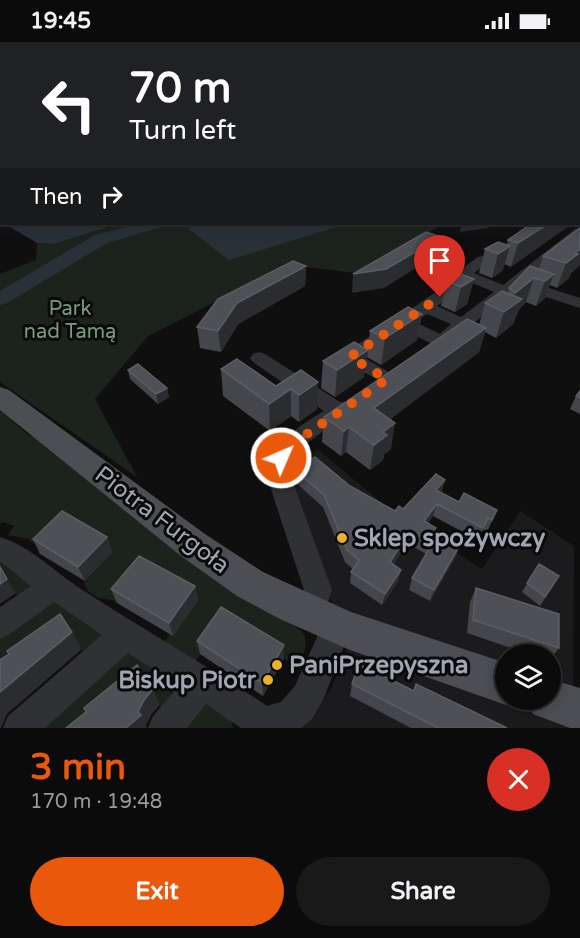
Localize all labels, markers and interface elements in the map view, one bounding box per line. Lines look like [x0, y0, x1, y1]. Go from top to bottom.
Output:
text: 19:45 [30, 8, 91, 34]
text: 70 m [129, 63, 231, 114]
icon: left [30, 66, 108, 144]
text: Turn left [129, 114, 236, 147]
icon: right [95, 180, 128, 213]
text: Then [30, 184, 83, 210]
pin [414, 235, 465, 297]
icon: arrive [423, 244, 456, 277]
park label: Park nad Tamą [24, 297, 116, 344]
position arrow [249, 426, 313, 490]
street label: Piotra Furgoła [89, 460, 235, 580]
place label: Sklep spożywczy [354, 524, 545, 553]
marker: Sklep spożywczy [335, 531, 349, 545]
map controls [495, 644, 561, 710]
button: layers [495, 644, 561, 710]
place label: PaniPrzepyszna [289, 651, 468, 680]
marker: PaniPrzepyszna [270, 658, 284, 672]
place label: Biskup Piotr [118, 666, 257, 695]
marker: Biskup Piotr [261, 673, 275, 687]
text: 3 min [30, 746, 126, 789]
button: close [487, 748, 550, 811]
text: 170 m · 19:48 [30, 790, 162, 814]
button: Exit [30, 857, 284, 926]
button: Share [296, 857, 550, 926]

